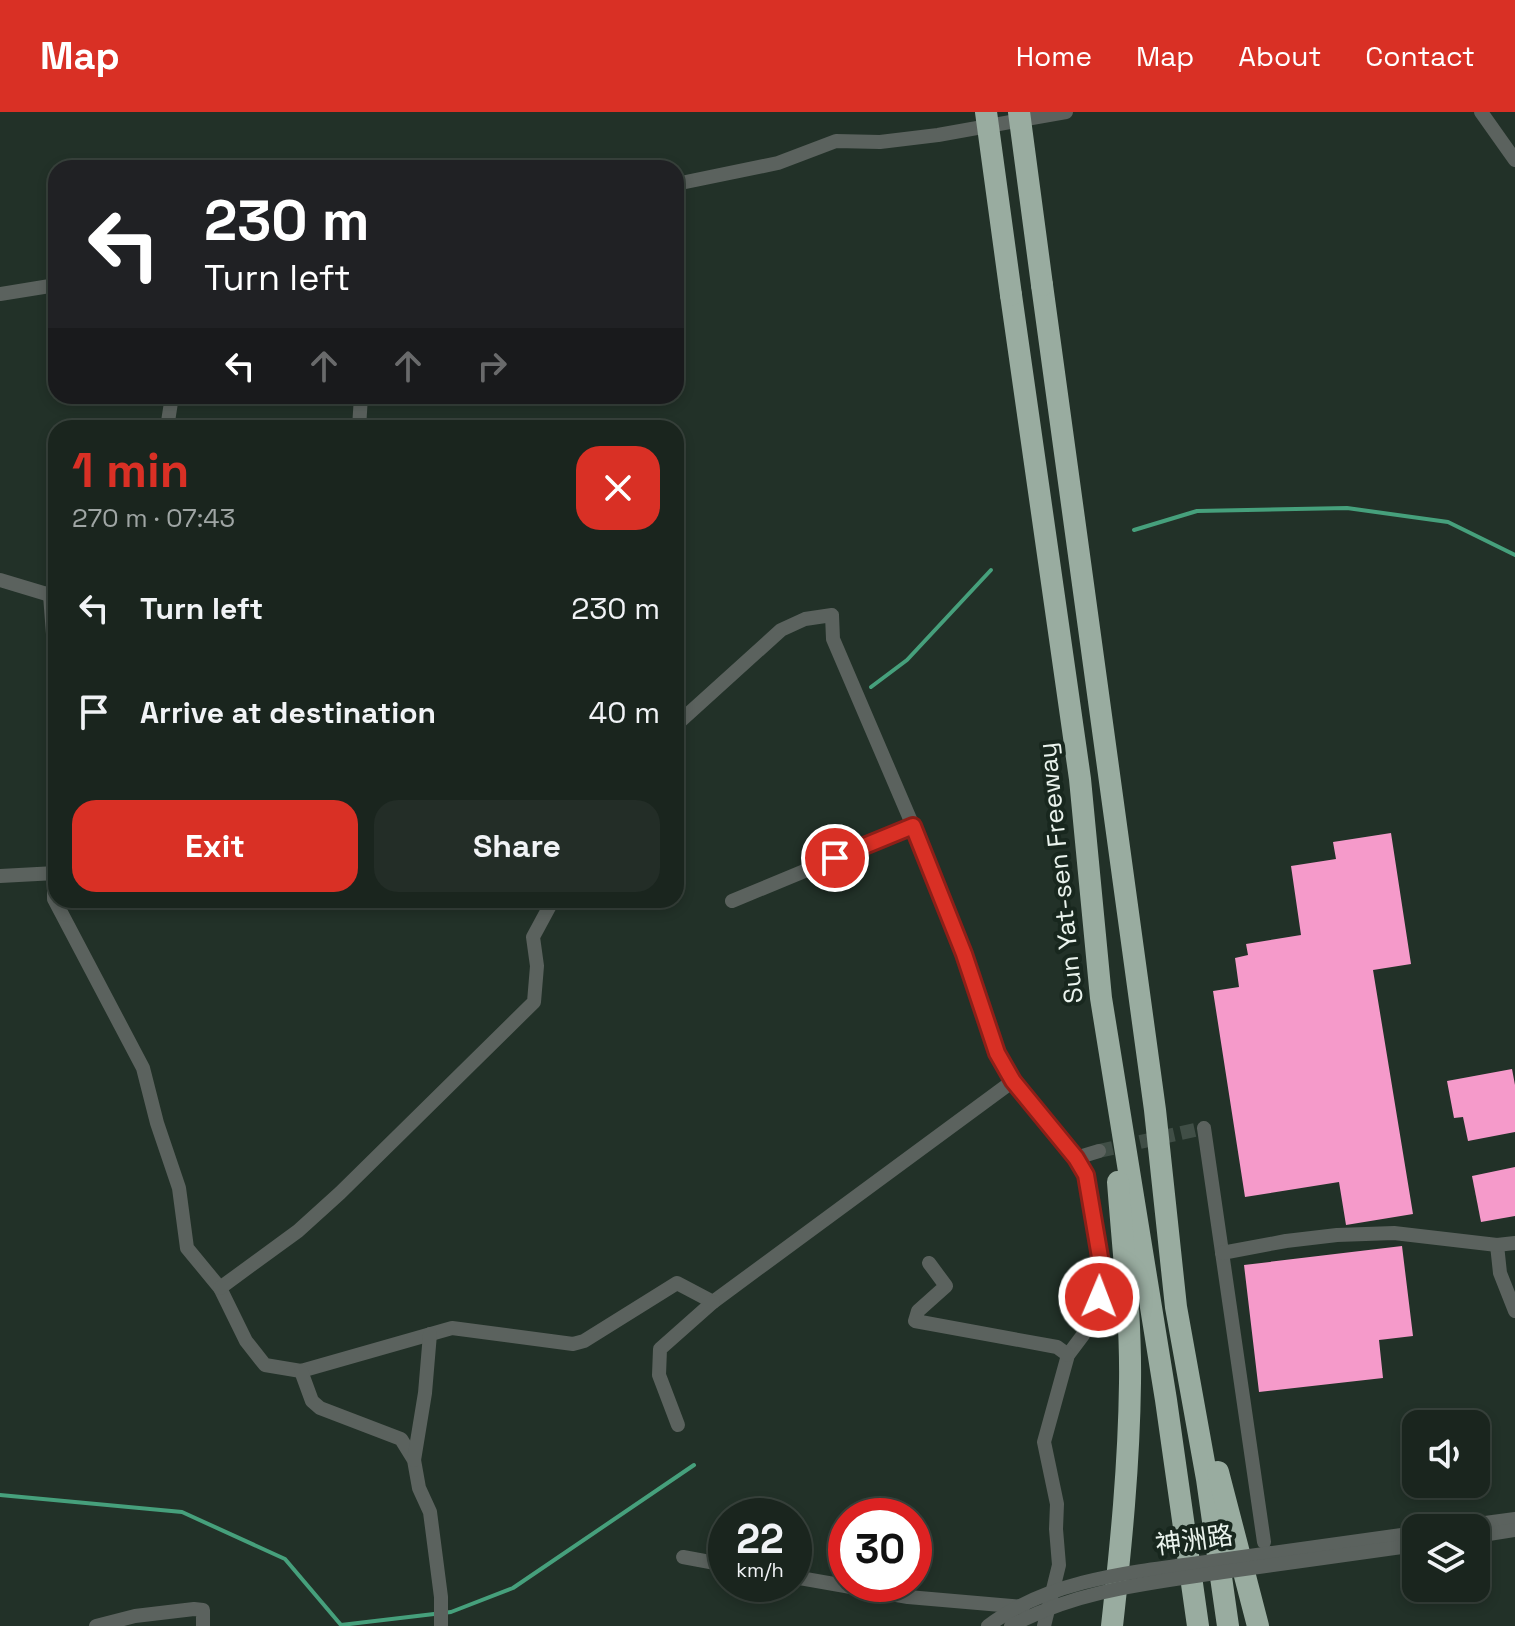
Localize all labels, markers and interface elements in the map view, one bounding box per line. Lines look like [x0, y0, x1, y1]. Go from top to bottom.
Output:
text: Map [40, 32, 120, 80]
text: Home [1016, 38, 1092, 74]
text: Map [1136, 38, 1194, 74]
text: About [1238, 38, 1321, 74]
text: Contact [1365, 38, 1475, 74]
text: 230 m [204, 185, 370, 256]
icon: left [72, 192, 176, 296]
text: Turn left [204, 255, 351, 301]
icon: left [218, 344, 262, 388]
icon: ahead [302, 344, 346, 388]
icon: ahead [386, 344, 430, 388]
icon: right [470, 344, 514, 388]
text: 1 min [72, 440, 189, 501]
button: close [576, 446, 660, 530]
text: 270 m · 07:43 [72, 501, 235, 535]
icon: left [72, 586, 116, 630]
text: Turn left [140, 589, 263, 628]
text: 230 m [571, 589, 660, 628]
icon: arrive [72, 690, 116, 734]
text: Arrive at destination [140, 693, 436, 732]
text: 40 m [589, 693, 660, 732]
street label: Sun Yat-sen Freeway [1029, 741, 1091, 1005]
button: Exit [72, 800, 358, 892]
button: Share [374, 800, 660, 892]
pin [801, 824, 869, 892]
icon: arrive [813, 836, 857, 880]
position arrow [1057, 1255, 1141, 1339]
map controls [1402, 1410, 1490, 1602]
button: sound [1402, 1410, 1490, 1498]
speed limit sign: 30 [828, 1498, 932, 1602]
text: 22 [736, 1514, 784, 1565]
button: layers [1402, 1514, 1490, 1602]
street label: 神洲路 [1153, 1518, 1235, 1562]
text: km/h [736, 1557, 784, 1583]

